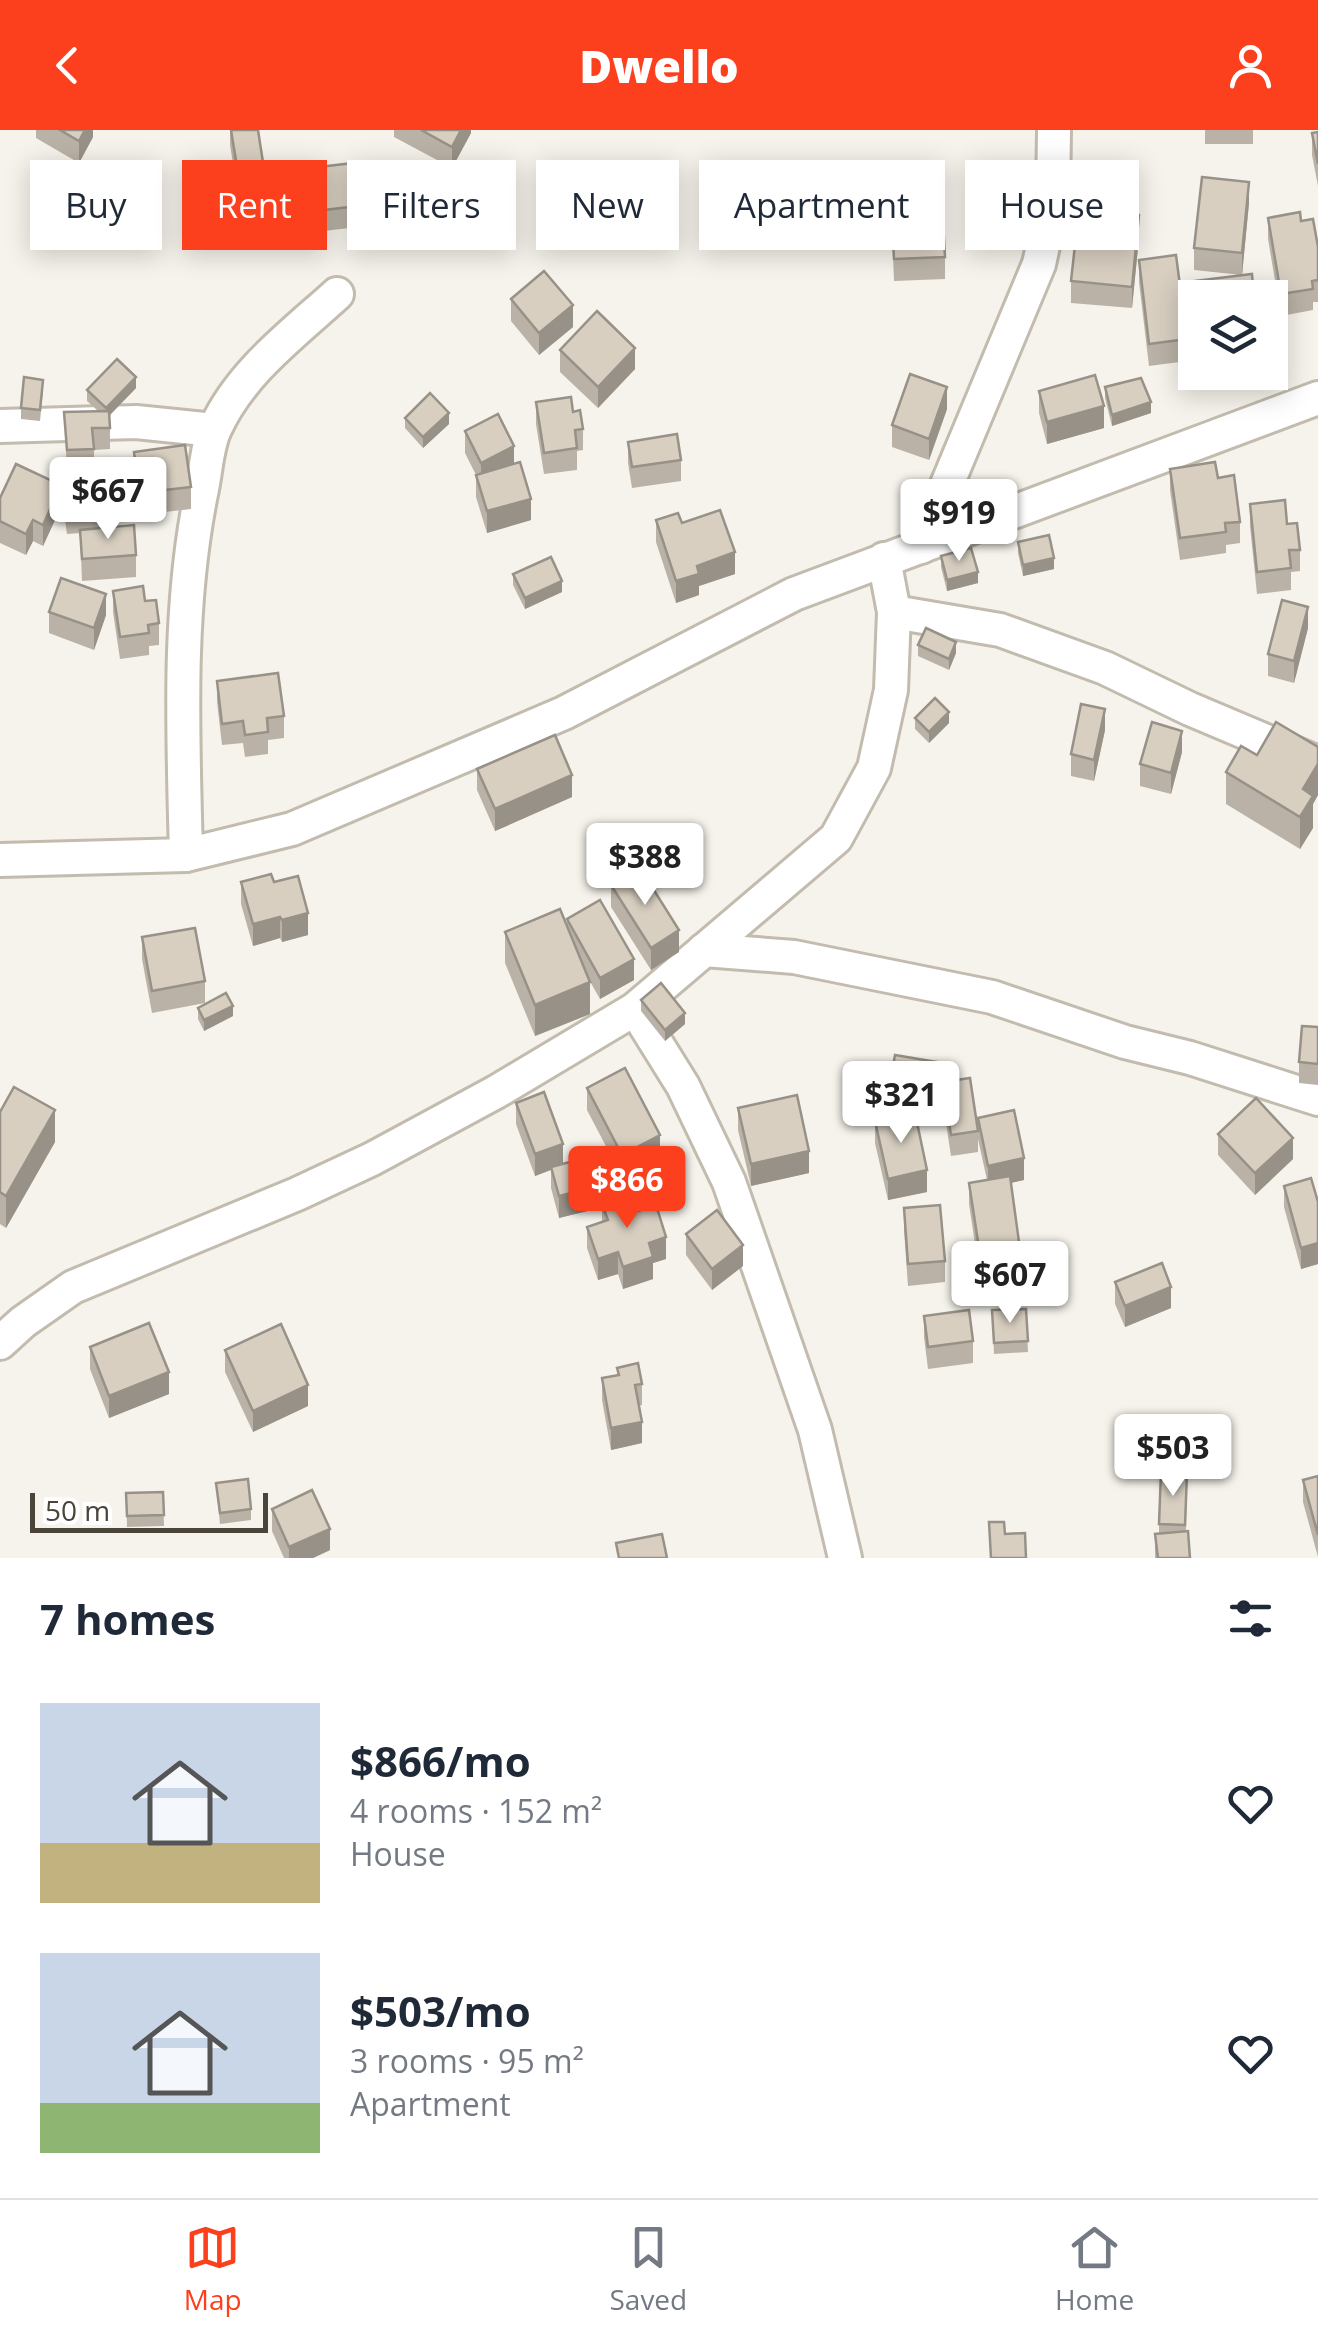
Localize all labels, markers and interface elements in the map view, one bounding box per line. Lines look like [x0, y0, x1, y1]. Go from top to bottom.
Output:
text: Dwello [579, 35, 739, 96]
icon: back [40, 38, 95, 93]
icon: person [1223, 38, 1278, 93]
chip: Buy [30, 160, 162, 250]
chip: Rent [182, 160, 327, 250]
chip: Filters [347, 160, 516, 250]
chip: New [536, 160, 679, 250]
chip: Apartment [699, 160, 945, 250]
chip: House [965, 160, 1139, 250]
map controls [1178, 280, 1288, 390]
button: layers [1178, 280, 1288, 390]
pin: $667 [49, 457, 167, 542]
text: $667 [71, 468, 145, 511]
pin: $919 [900, 479, 1018, 564]
text: $919 [922, 490, 996, 533]
pin: $388 [586, 823, 704, 908]
text: $388 [608, 834, 682, 877]
pin: $321 [842, 1061, 960, 1146]
text: $321 [864, 1072, 938, 1115]
pin: $866 [568, 1146, 686, 1231]
text: $866 [590, 1157, 664, 1200]
pin: $607 [951, 1241, 1069, 1326]
text: $607 [973, 1252, 1047, 1295]
pin: $503 [1114, 1414, 1232, 1499]
text: $503 [1136, 1425, 1210, 1468]
scale bar [30, 1488, 268, 1532]
text: 50 m [45, 1491, 110, 1529]
text: 7 homes [40, 1590, 215, 1647]
icon: filters [1223, 1591, 1278, 1646]
text: $866/mo [350, 1732, 531, 1789]
icon: home [120, 1743, 240, 1863]
icon: heart [1223, 1776, 1278, 1831]
text: 4 rooms · 152 m² [350, 1789, 602, 1832]
text: House [350, 1832, 446, 1875]
text: $503/mo [350, 1982, 531, 2039]
icon: home [120, 1993, 240, 2113]
icon: heart [1223, 2026, 1278, 2081]
text: 3 rooms · 95 m² [350, 2039, 584, 2082]
text: Apartment [350, 2082, 511, 2125]
tab: Map [184, 2220, 242, 2318]
tab: Saved [609, 2220, 687, 2318]
tab: Home [1055, 2220, 1134, 2318]

